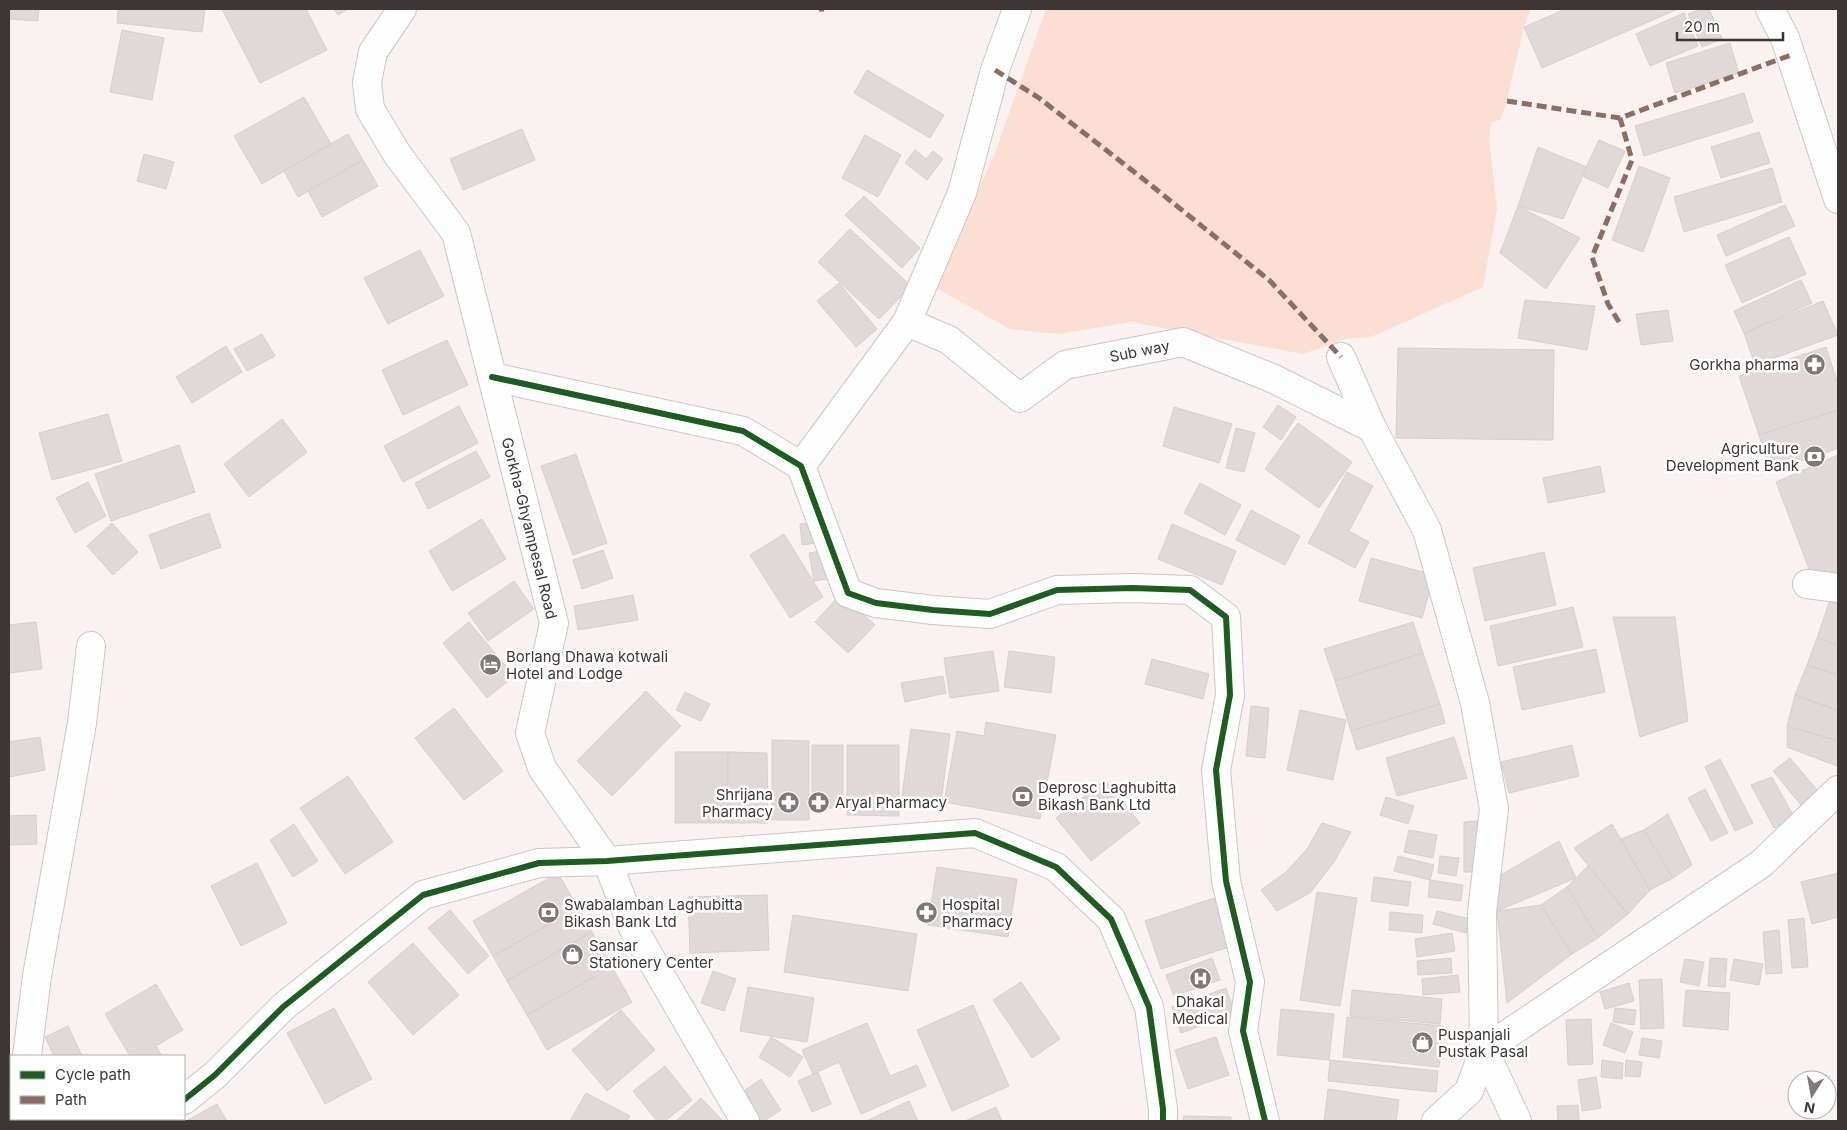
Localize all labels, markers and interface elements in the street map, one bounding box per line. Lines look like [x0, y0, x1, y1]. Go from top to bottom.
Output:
scale bar [1677, 10, 1783, 42]
text: 20 m [1684, 17, 1720, 36]
street label: Sub way [1108, 335, 1172, 366]
pharmacy icon: Gorkha pharma [1803, 352, 1827, 376]
place label: Gorkha pharma [1689, 355, 1799, 374]
street label: Gorkha-Ghyampesal Road [498, 435, 562, 621]
place label: Agriculture Development Bank [1666, 439, 1800, 475]
bank icon: Agriculture Development Bank [1803, 445, 1827, 469]
place label: Borlang Dhawa kotwali Hotel and Lodge [506, 647, 668, 683]
hotel icon: Borlang Dhawa kotwali Hotel and Lodge [478, 653, 502, 677]
place label: Deprosc Laghubitta Bikash Bank Ltd [1038, 778, 1176, 814]
bank icon: Deprosc Laghubitta Bikash Bank Ltd [1010, 784, 1034, 808]
place label: Shrijana Pharmacy [702, 785, 774, 821]
pharmacy icon: Aryal Pharmacy [807, 790, 831, 814]
pharmacy icon: Shrijana Pharmacy [777, 791, 801, 815]
place label: Aryal Pharmacy [835, 793, 947, 812]
place label: Swabalamban Laghubitta Bikash Bank Ltd [564, 895, 743, 931]
place label: Hospital Pharmacy [942, 895, 1014, 931]
bank icon: Swabalamban Laghubitta Bikash Bank Ltd [536, 901, 560, 925]
pharmacy icon: Hospital Pharmacy [914, 901, 938, 925]
place label: Sansar Stationery Center [589, 936, 714, 972]
shop icon: Sansar Stationery Center [561, 942, 585, 966]
hospital icon: Dhakal Medical [1188, 966, 1212, 990]
place label: Dhakal Medical [1172, 992, 1228, 1028]
place label: Puspanjali Pustak Pasal [1438, 1025, 1528, 1061]
shop icon: Puspanjali Pustak Pasal [1410, 1031, 1434, 1055]
legend [10, 1055, 185, 1120]
text: Cycle path [55, 1065, 131, 1084]
north arrow [1787, 1070, 1837, 1120]
text: Path [55, 1090, 87, 1109]
text: N [1803, 1099, 1816, 1118]

